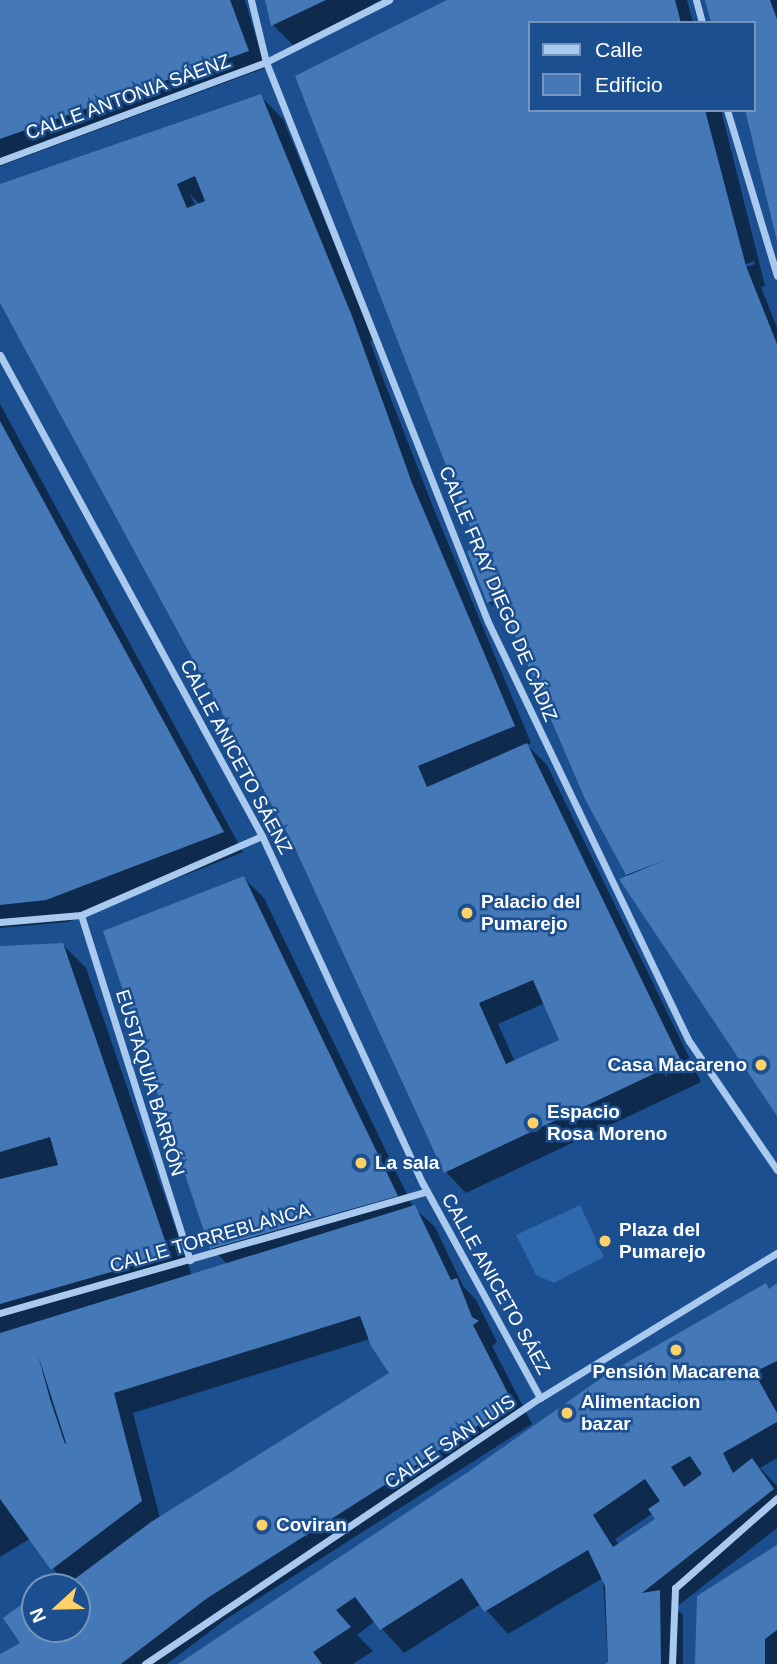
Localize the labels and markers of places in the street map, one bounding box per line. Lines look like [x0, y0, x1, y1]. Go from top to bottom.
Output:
place label: Palacio del Pumarejo [481, 891, 580, 935]
marker: Palacio del Pumarejo [459, 905, 475, 921]
place label: Casa Macareno [608, 1054, 747, 1076]
marker: Casa Macareno [753, 1057, 769, 1073]
place label: Espacio Rosa Moreno [547, 1101, 667, 1145]
marker: Espacio Rosa Moreno [525, 1115, 541, 1131]
place label: La sala [375, 1152, 439, 1174]
marker: La sala [353, 1155, 369, 1171]
place label: Plaza del Pumarejo [619, 1219, 706, 1263]
marker: Plaza del Pumarejo [597, 1233, 613, 1249]
marker: Pensión Macarena [668, 1342, 684, 1358]
place label: Pensión Macarena [593, 1361, 759, 1383]
place label: Alimentacion bazar [581, 1391, 700, 1435]
marker: Alimentacion bazar [559, 1405, 575, 1421]
place label: Coviran [276, 1514, 347, 1536]
marker: Coviran [254, 1517, 270, 1533]

